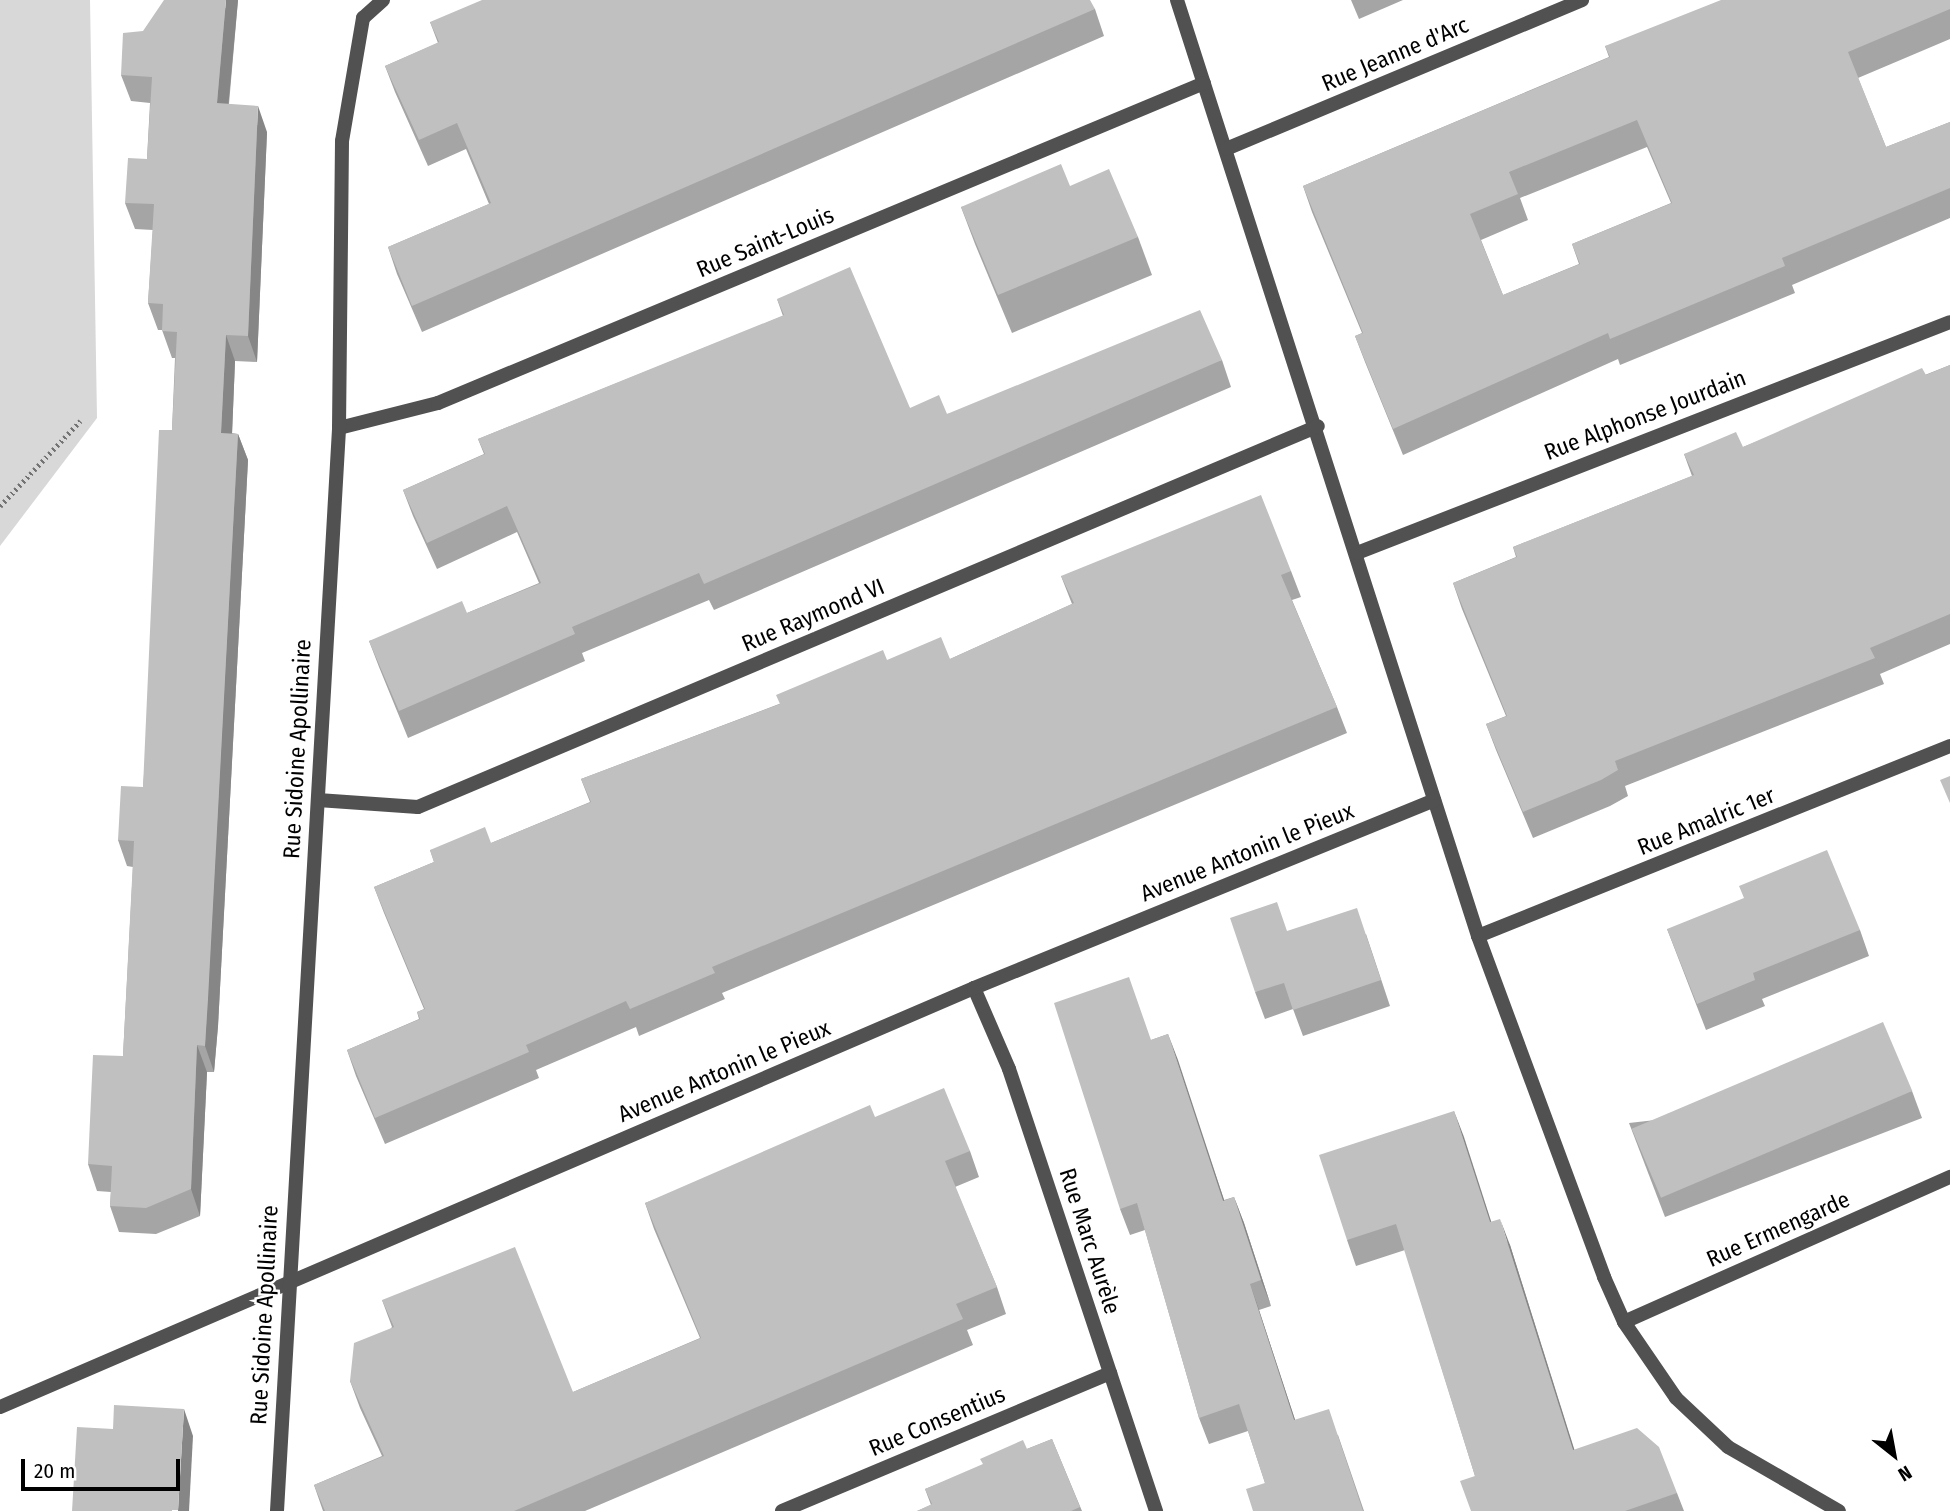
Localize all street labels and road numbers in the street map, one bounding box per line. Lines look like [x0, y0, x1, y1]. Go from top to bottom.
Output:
street label: Rue Jeanne d'Arc [1318, 11, 1472, 97]
street label: Rue Saint-Louis [692, 201, 838, 283]
street label: Rue Alphonse Jourdain [1540, 364, 1750, 466]
street label: Rue Raymond VI [738, 573, 888, 657]
street label: Rue Sidoine Apollinaire [277, 638, 317, 860]
street label: Rue Amalric 1er [1633, 781, 1779, 861]
street label: Avenue Antonin le Pieux [1136, 797, 1358, 907]
street label: Avenue Antonin le Pieux [614, 1014, 834, 1128]
street label: Rue Marc Aurèle [1053, 1165, 1127, 1317]
street label: Rue Ermengarde [1702, 1185, 1854, 1273]
street label: Rue Sidoine Apollinaire [244, 1204, 284, 1426]
street label: Rue Consentius [865, 1380, 1009, 1462]

